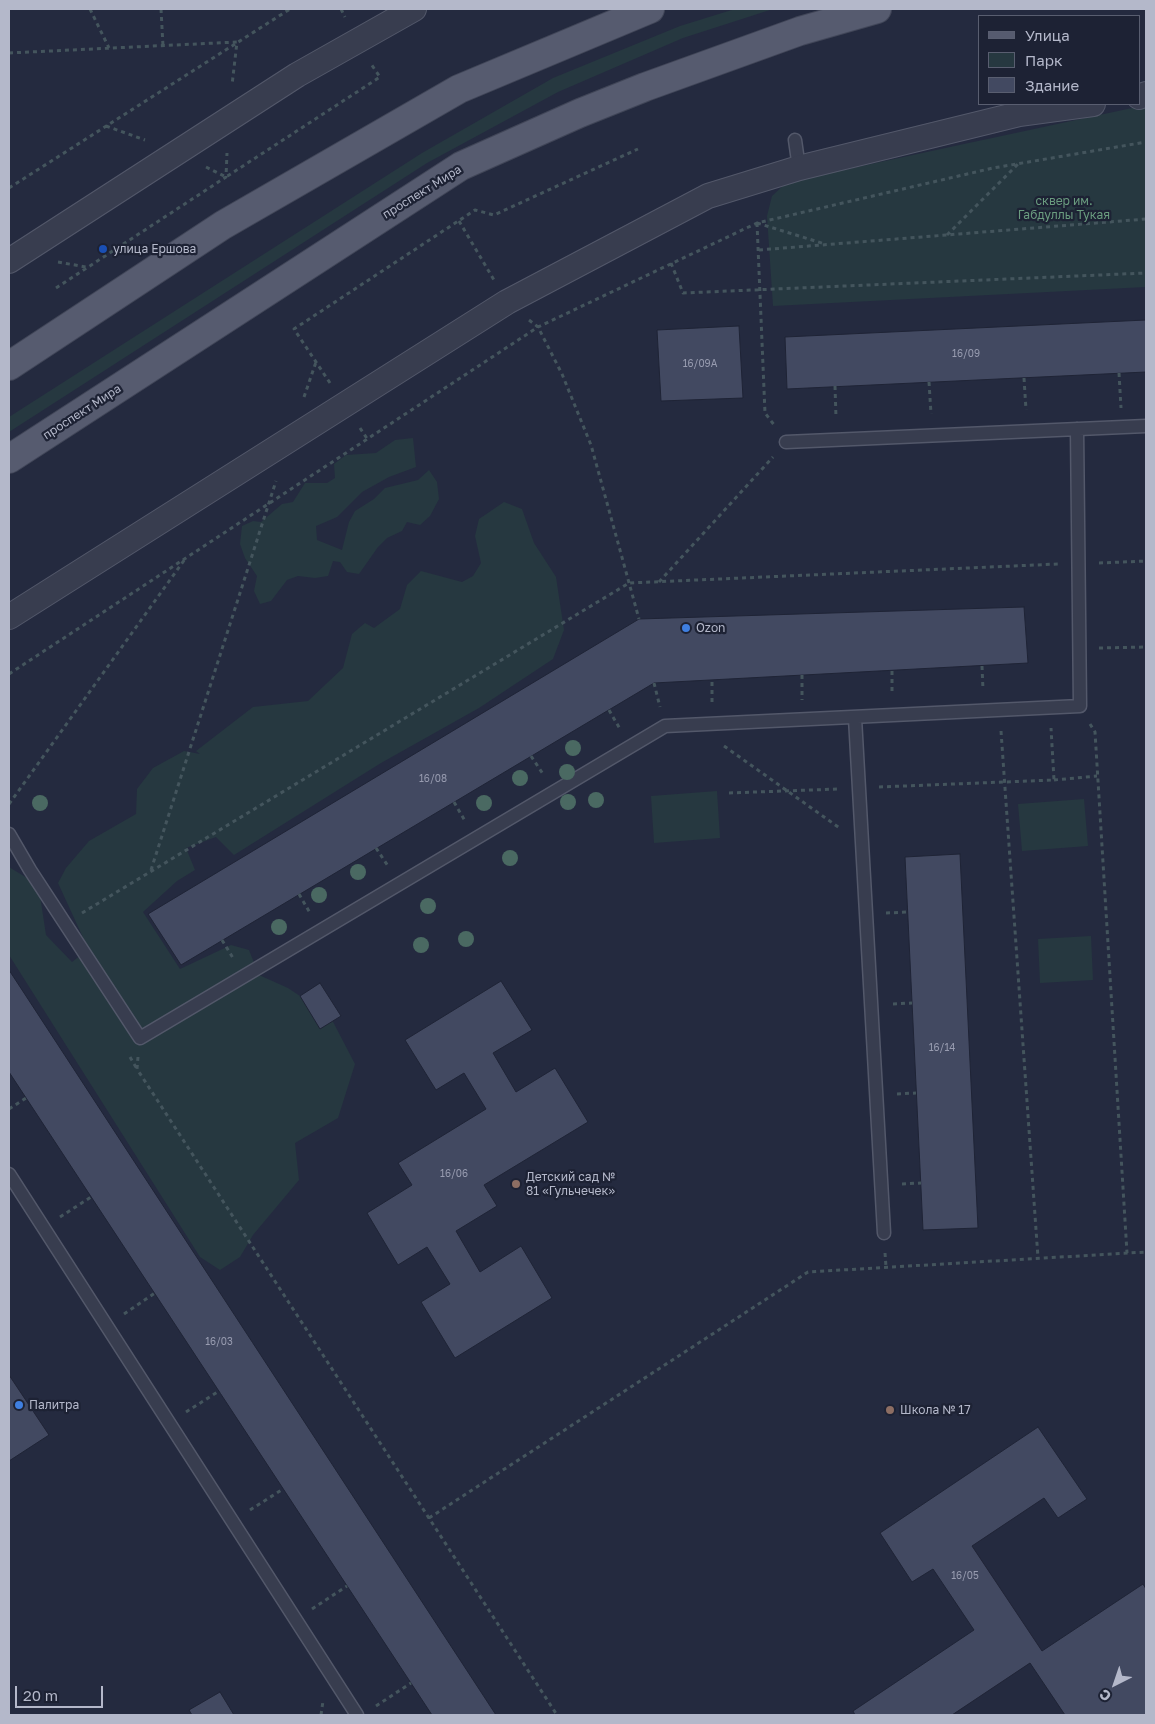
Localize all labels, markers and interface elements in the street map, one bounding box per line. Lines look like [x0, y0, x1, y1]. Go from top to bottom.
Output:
legend [978, 15, 1140, 105]
text: Улица [1025, 26, 1070, 44]
text: Парк [1025, 51, 1063, 69]
text: Здание [1025, 76, 1079, 94]
street label: проспект Мира [380, 162, 464, 222]
park label: сквер им. Габдуллы Тукая [1018, 194, 1110, 222]
place label: улица Ершова [113, 242, 196, 256]
marker: улица Ершова [97, 243, 109, 255]
house number: 16/09 [952, 348, 980, 360]
house number: 16/09А [683, 358, 717, 370]
street label: проспект Мира [40, 381, 124, 443]
place label: Ozon [696, 621, 725, 635]
marker: Ozon [680, 622, 692, 634]
house number: 16/08 [419, 773, 447, 785]
house number: 16/14 [929, 1042, 955, 1054]
house number: 16/06 [440, 1168, 468, 1180]
place label: Детский сад № 81 «Гульчечек» [526, 1170, 615, 1198]
marker: Детский сад № 81 «Гульчечек» [510, 1178, 522, 1190]
house number: 16/03 [205, 1336, 233, 1348]
place label: Палитра [29, 1398, 79, 1412]
marker: Палитра [13, 1399, 25, 1411]
place label: Школа № 17 [900, 1403, 970, 1417]
marker: Школа № 17 [884, 1404, 896, 1416]
house number: 16/05 [951, 1570, 979, 1582]
north arrow [1090, 1659, 1140, 1709]
scale bar [18, 1676, 105, 1708]
text: 20 m [23, 1686, 58, 1704]
text: С [1096, 1686, 1114, 1705]

